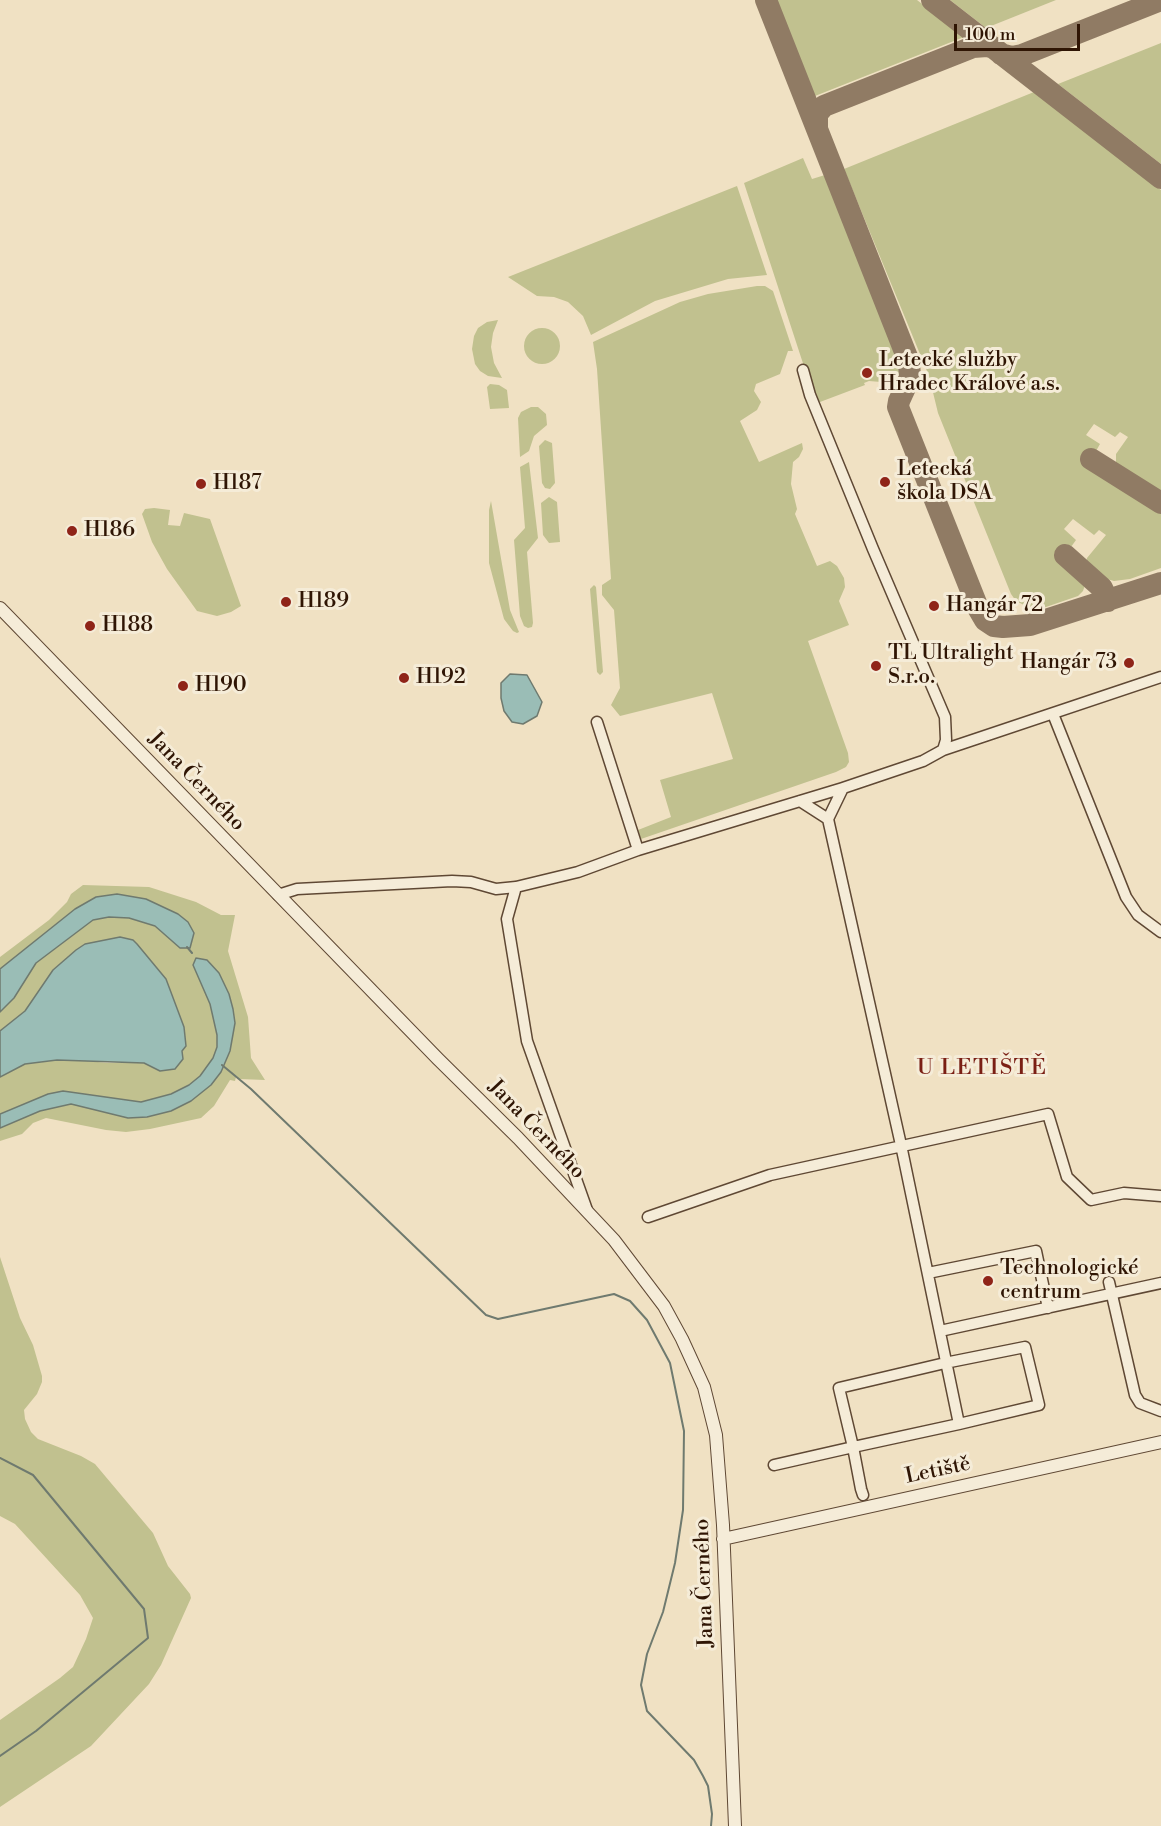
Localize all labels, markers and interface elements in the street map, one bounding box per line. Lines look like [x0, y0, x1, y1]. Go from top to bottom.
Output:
scale bar [957, 12, 1083, 50]
text: 100 m [965, 23, 1016, 46]
place label: Letecké služby Hradec Králové a.s. [879, 348, 1060, 398]
marker: Letecké služby Hradec Králové a.s. [860, 366, 874, 380]
place label: Letecká škola DSA [897, 457, 992, 507]
place label: H187 [213, 471, 262, 497]
marker: Letecká škola DSA [878, 475, 892, 489]
marker: H187 [194, 477, 208, 491]
place label: H186 [84, 518, 135, 544]
marker: H186 [65, 524, 79, 538]
place label: H189 [298, 589, 349, 615]
place label: Hangár 72 [946, 593, 1043, 619]
marker: H189 [279, 595, 293, 609]
marker: Hangár 72 [927, 599, 941, 613]
place label: H188 [102, 613, 153, 639]
marker: H188 [83, 619, 97, 633]
place label: TL Ultralight S.r.o. [888, 641, 1014, 691]
place label: Hangár 73 [1020, 650, 1117, 676]
marker: Hangár 73 [1122, 656, 1136, 670]
marker: TL Ultralight S.r.o. [869, 659, 883, 673]
place label: H192 [416, 665, 466, 691]
marker: H192 [397, 671, 411, 685]
place label: H190 [195, 673, 247, 699]
marker: H190 [176, 679, 190, 693]
street label: Jana Černého [142, 727, 250, 837]
district label: U LETIŠTĚ [917, 1056, 1047, 1082]
street label: Jana Černého [482, 1075, 590, 1185]
place label: Technologické centrum [1000, 1256, 1139, 1306]
marker: Technologické centrum [981, 1274, 995, 1288]
street label: Letiště [903, 1452, 973, 1490]
street label: Jana Černého [690, 1518, 720, 1648]

